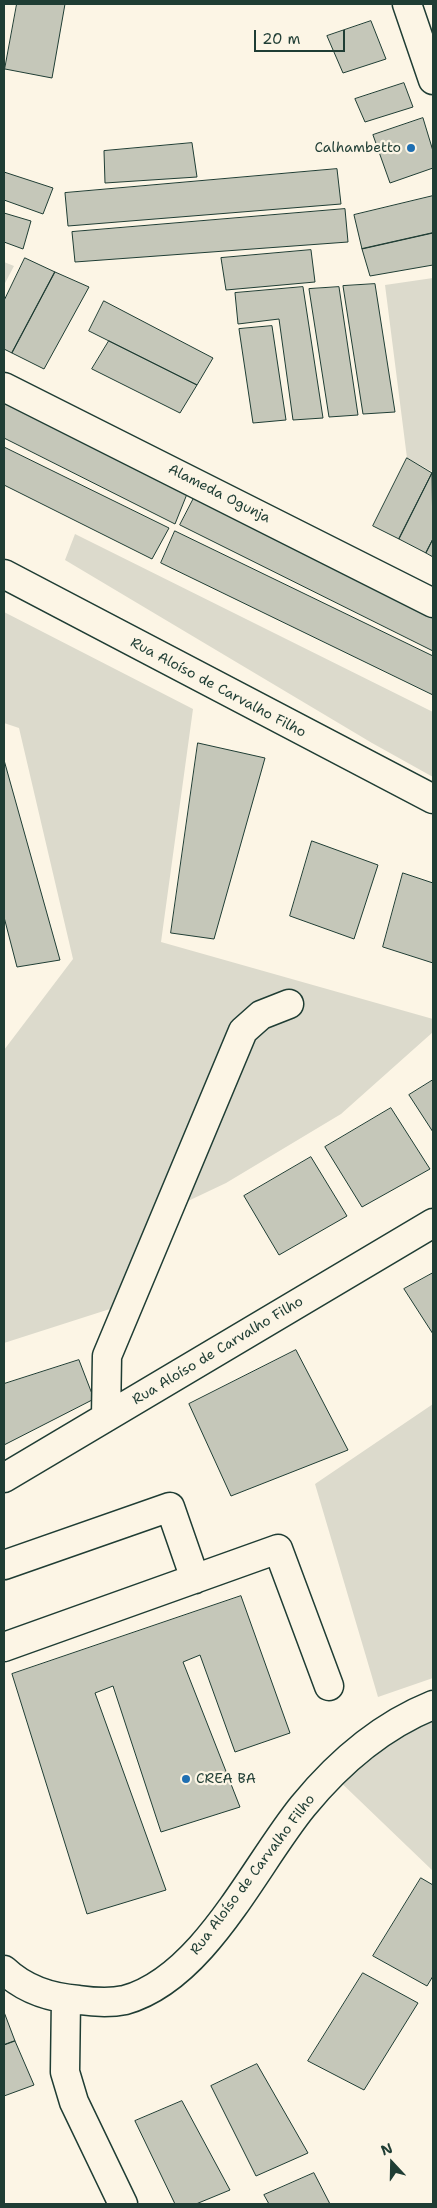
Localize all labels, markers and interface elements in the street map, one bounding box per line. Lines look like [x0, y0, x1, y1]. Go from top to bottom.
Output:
scale bar [257, 20, 348, 52]
text: 20 m [262, 29, 301, 49]
place label: Calhambetto [314, 140, 401, 156]
marker: Calhambetto [405, 142, 417, 154]
street label: Alameda Ogunja [165, 461, 273, 527]
street label: Rua Aloíso de Carvalho Filho [127, 634, 309, 742]
street label: Rua Aloíso de Carvalho Filho [130, 1293, 306, 1409]
place label: CREA BA [196, 1771, 256, 1787]
marker: CREA BA [180, 1773, 192, 1785]
street label: Rua Aloíso de Carvalho Filho [187, 1792, 319, 1958]
north arrow [367, 2138, 417, 2188]
text: N [378, 2139, 395, 2159]

